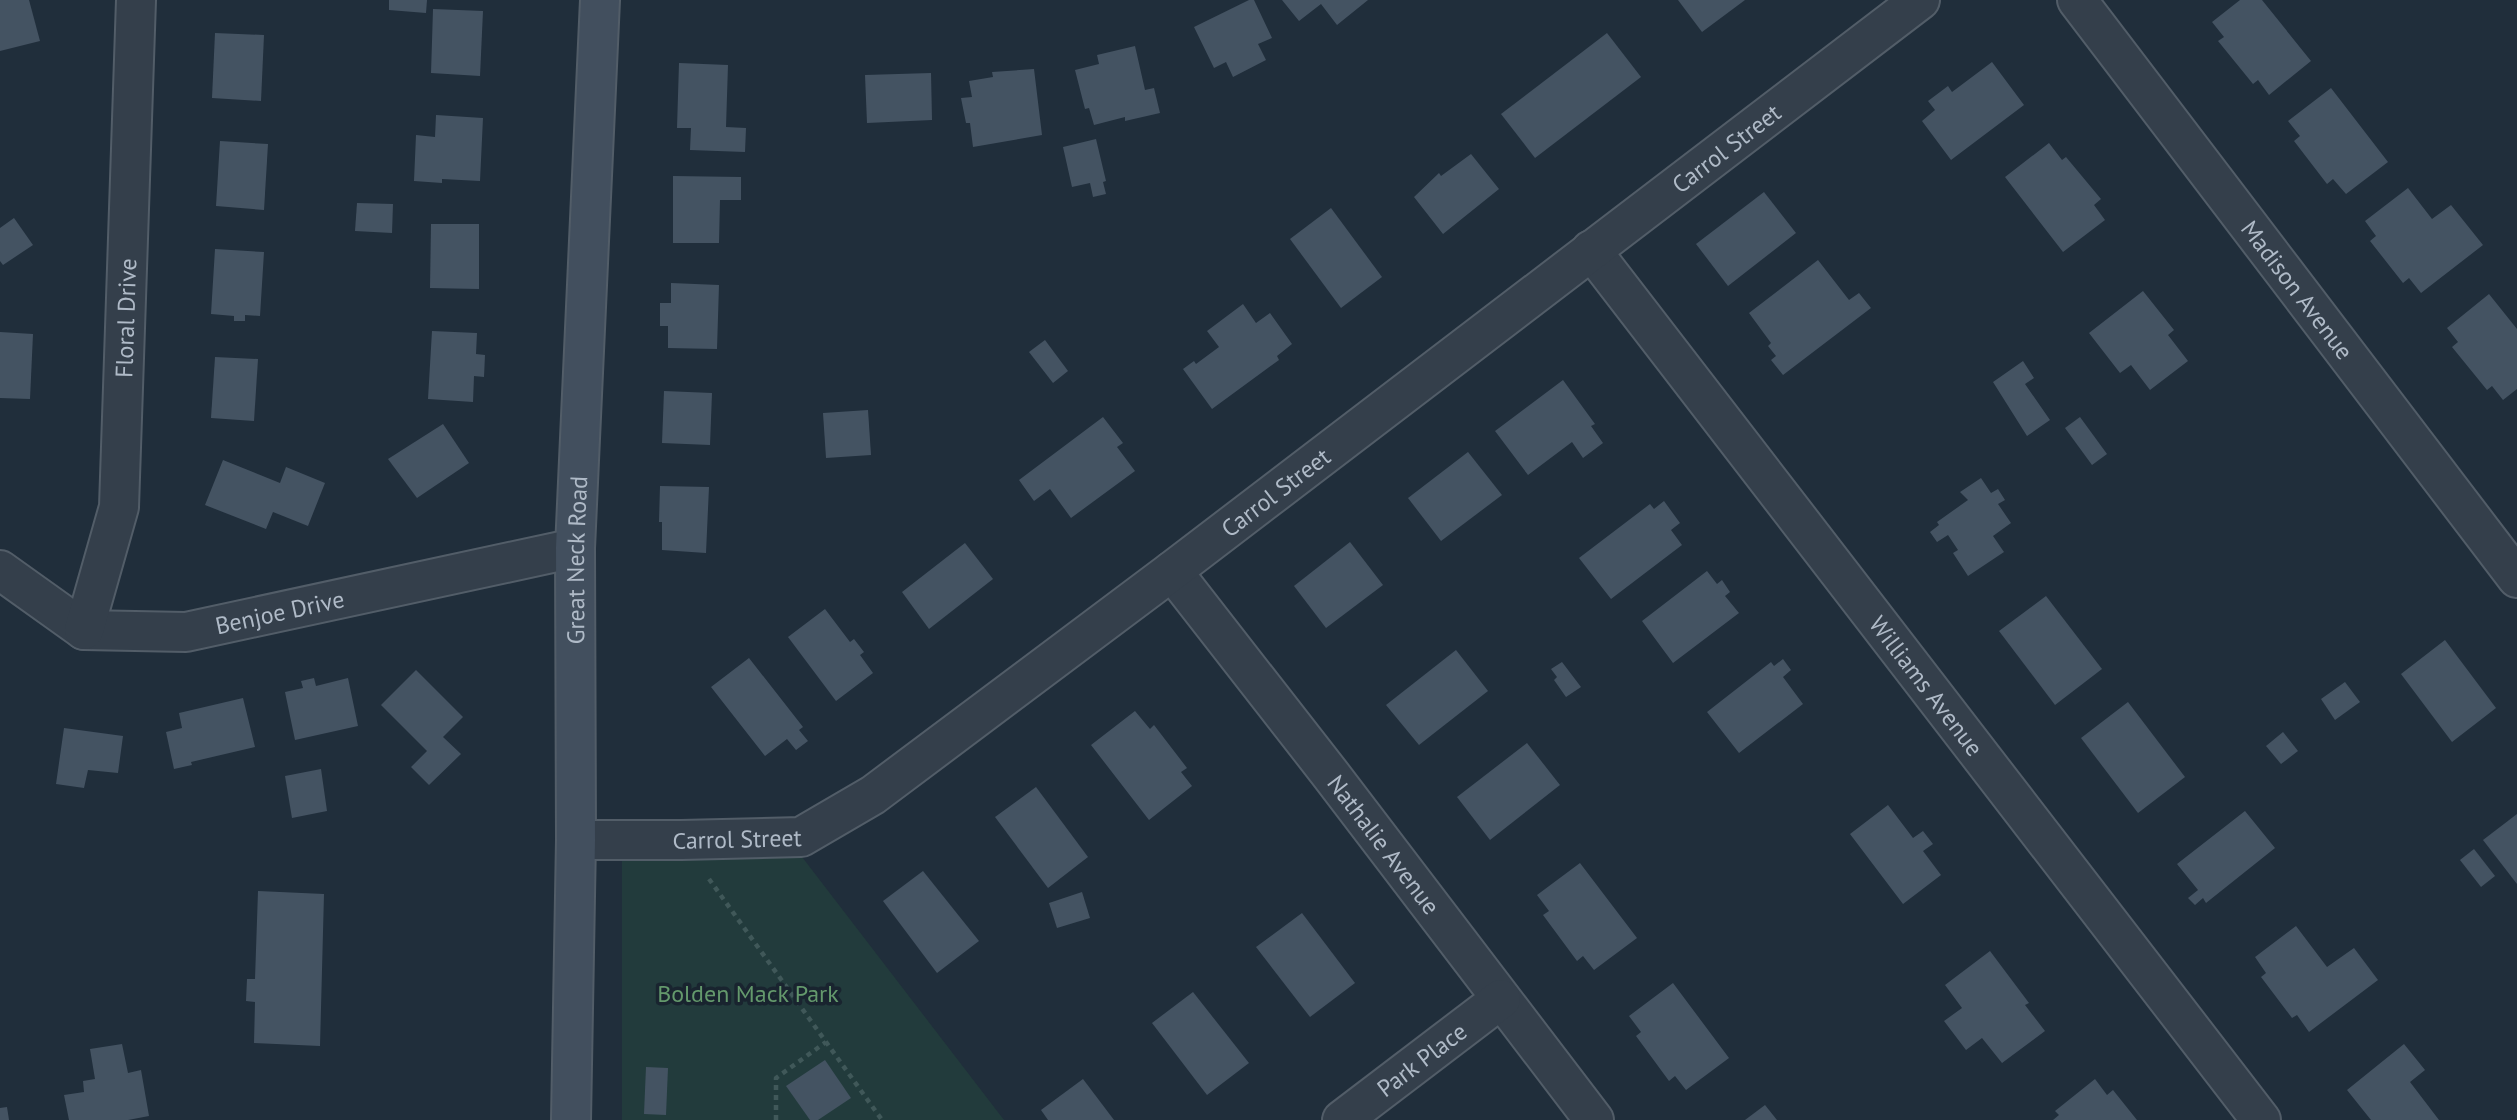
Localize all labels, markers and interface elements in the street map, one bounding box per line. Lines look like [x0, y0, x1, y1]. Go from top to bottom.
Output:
street label: Carrol Street [1665, 97, 1787, 200]
street label: Madison Avenue [2235, 214, 2360, 365]
street label: Floral Drive [108, 258, 143, 378]
street label: Carrol Street [1215, 441, 1336, 544]
street label: Great Neck Road [559, 475, 594, 644]
street label: Benjoe Drive [212, 583, 347, 641]
street label: Williams Avenue [1863, 609, 1990, 762]
street label: Nathalie Avenue [1321, 768, 1447, 920]
street label: Carrol Street [672, 821, 802, 856]
park label: Bolden Mack Park [657, 978, 839, 1009]
street label: Park Place [1371, 1015, 1473, 1103]

